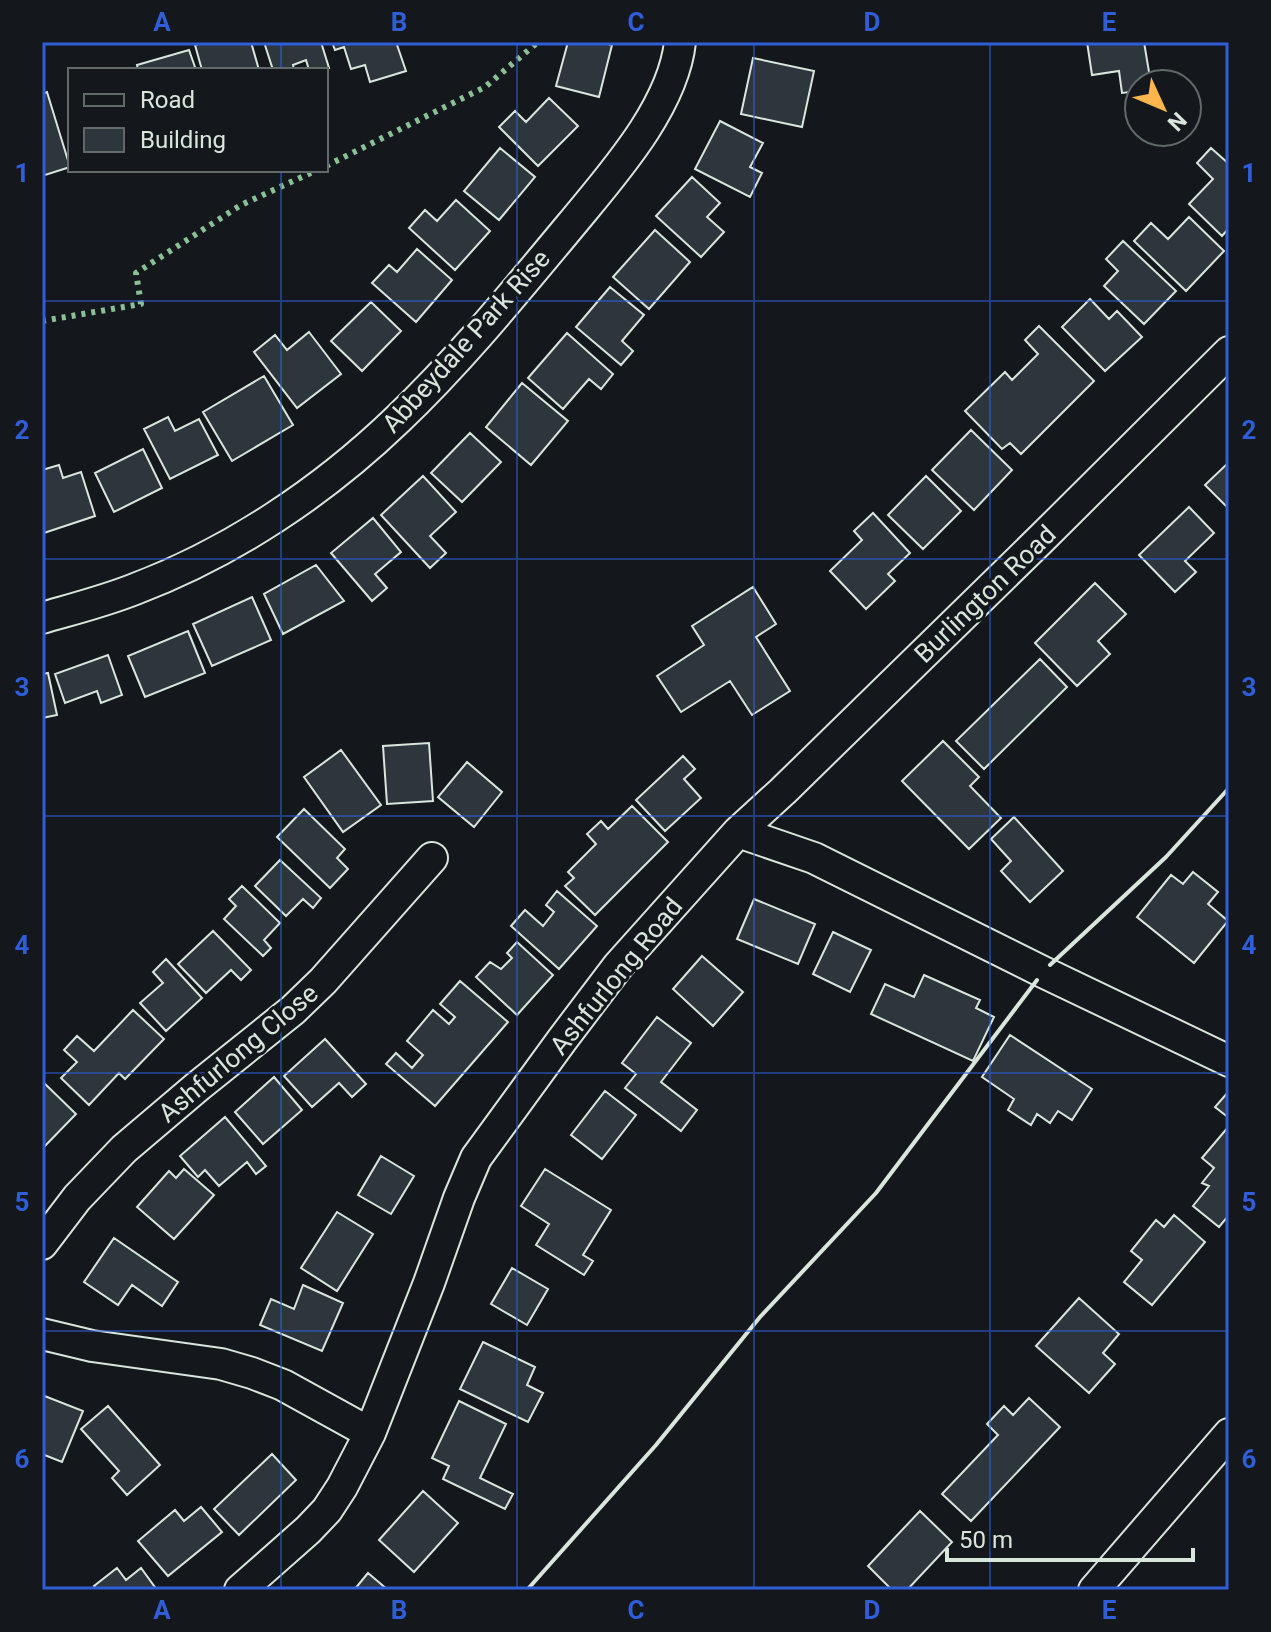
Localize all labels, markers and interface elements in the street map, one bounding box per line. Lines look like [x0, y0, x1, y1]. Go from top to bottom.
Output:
text: A [153, 7, 171, 37]
text: B [391, 7, 407, 37]
text: C [627, 7, 645, 37]
text: D [864, 7, 880, 37]
text: E [1102, 7, 1117, 37]
legend [68, 68, 328, 172]
north arrow [1123, 68, 1203, 148]
text: Road [140, 86, 195, 114]
text: N [1163, 107, 1191, 136]
text: Building [140, 126, 226, 154]
text: 1 [15, 158, 29, 188]
text: 1 [1242, 158, 1256, 188]
street label: Abbeydale Park Rise [376, 243, 556, 439]
text: 2 [15, 415, 29, 445]
text: 2 [1242, 415, 1256, 445]
street label: Burlington Road [908, 519, 1062, 669]
text: 3 [15, 672, 29, 702]
text: 3 [1242, 672, 1256, 702]
street label: Ashfurlong Road [544, 892, 688, 1060]
text: 4 [15, 930, 30, 960]
text: 4 [1242, 930, 1257, 960]
street label: Ashfurlong Close [152, 978, 324, 1128]
text: 5 [15, 1187, 29, 1217]
text: 5 [1242, 1187, 1256, 1217]
text: 6 [15, 1444, 30, 1474]
text: 6 [1242, 1444, 1257, 1474]
scale bar [947, 1512, 1193, 1562]
text: 50 m [959, 1526, 1013, 1554]
text: A [153, 1595, 171, 1625]
text: B [391, 1595, 407, 1625]
text: C [627, 1595, 645, 1625]
text: D [864, 1595, 880, 1625]
text: E [1102, 1595, 1117, 1625]

